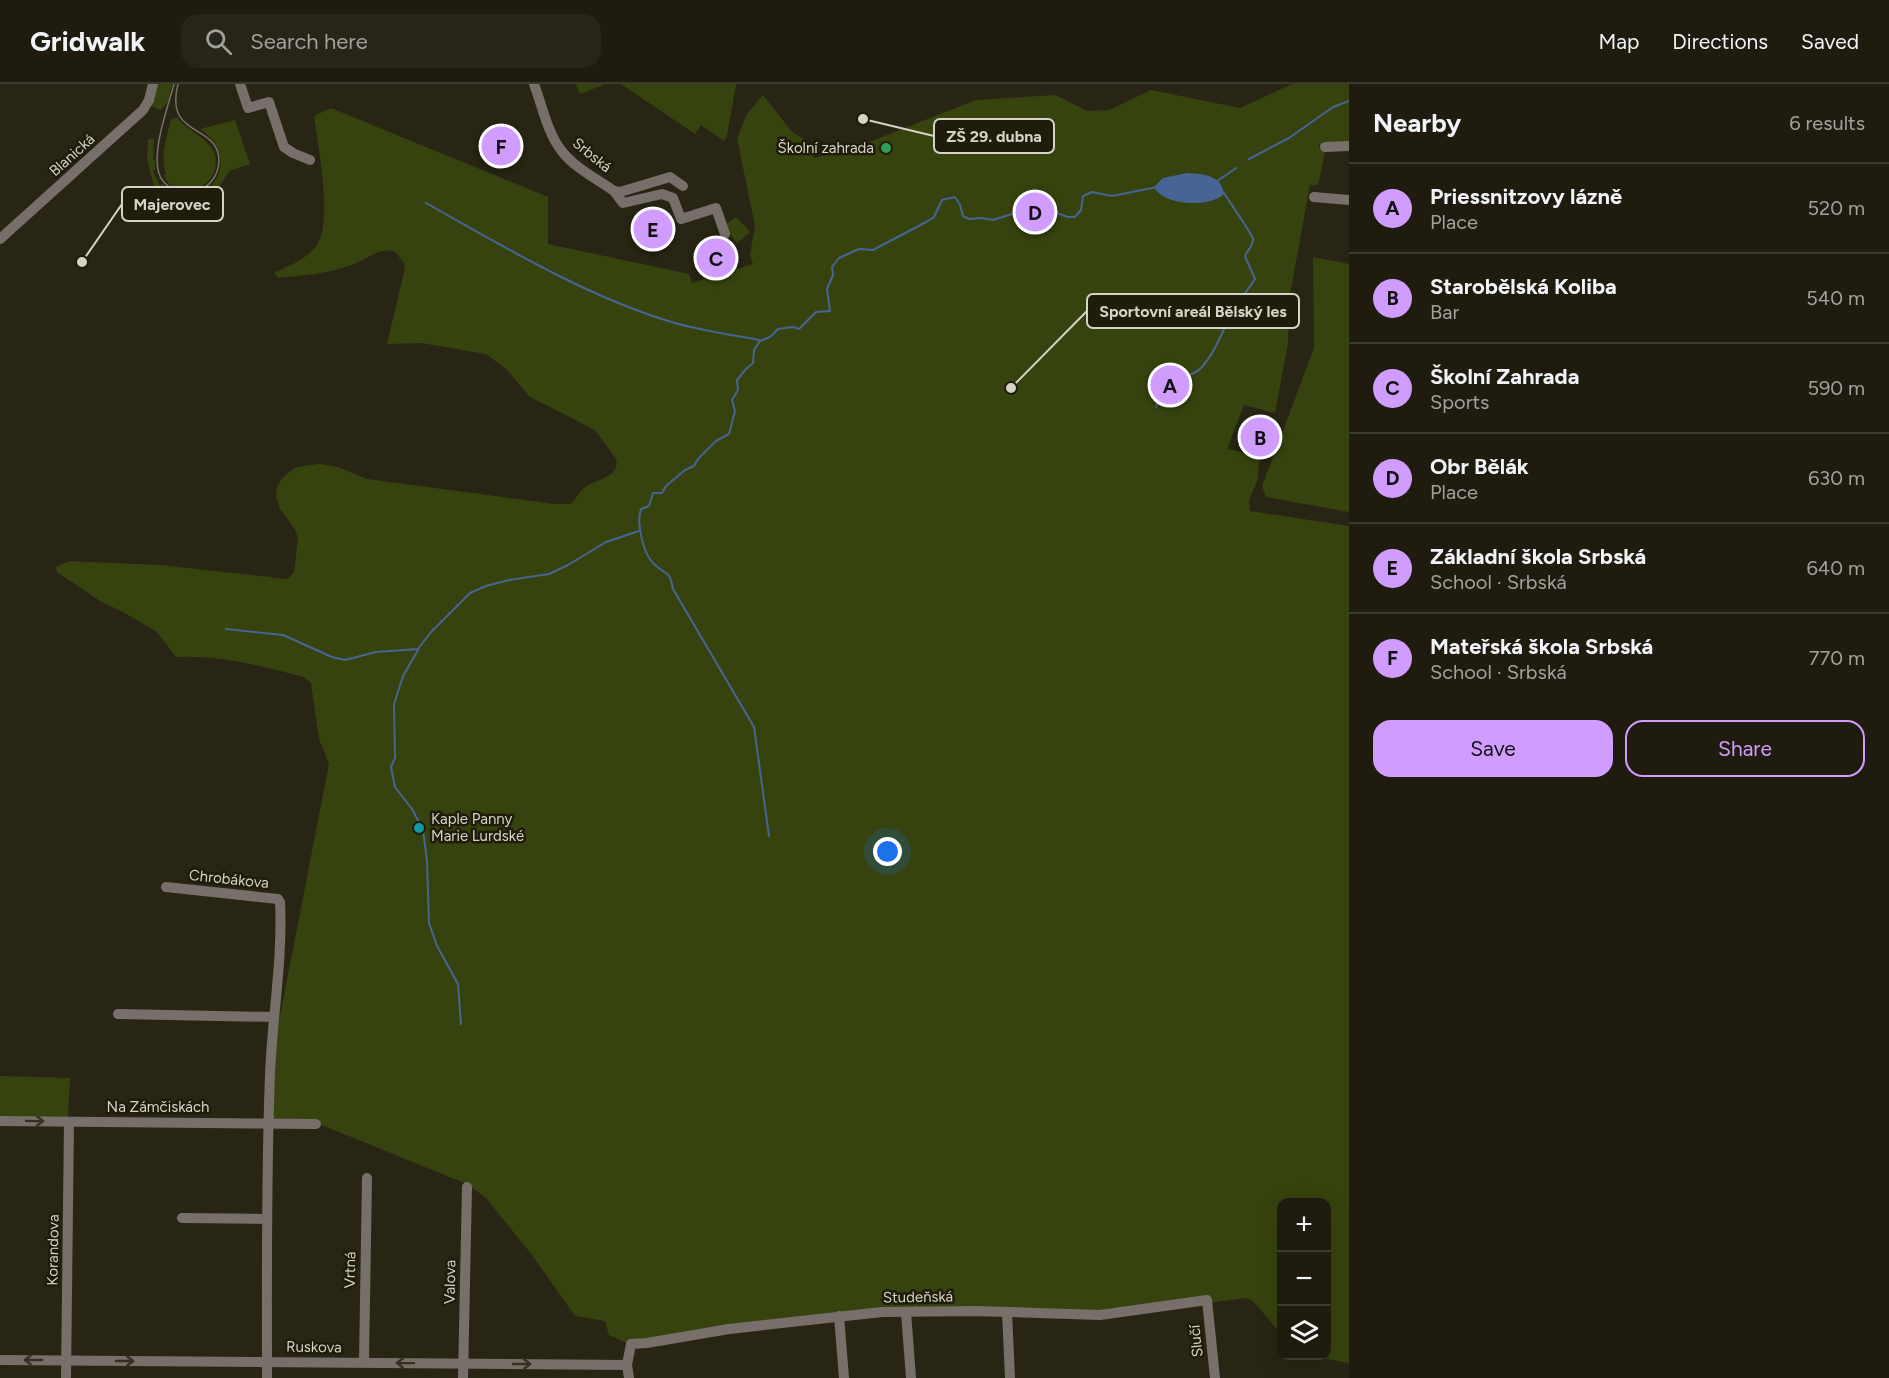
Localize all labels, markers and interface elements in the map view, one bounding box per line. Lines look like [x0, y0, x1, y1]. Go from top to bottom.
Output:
search box [181, 14, 601, 68]
text: Gridwalk [30, 24, 145, 58]
icon: search [202, 25, 235, 58]
text: Search here [250, 28, 368, 55]
text: Map [1598, 29, 1639, 54]
text: Directions [1672, 29, 1768, 54]
text: Saved [1801, 29, 1859, 54]
text: Nearby [1373, 107, 1461, 139]
text: 6 results [1789, 111, 1865, 135]
callout: ZŠ 29. dubna [934, 119, 1054, 153]
pin: F [482, 124, 520, 168]
text: ZŠ 29. dubna [946, 127, 1042, 146]
street label: Blanická [46, 130, 98, 180]
street label: Srbská [569, 134, 615, 176]
place label: Školní zahrada [778, 139, 874, 157]
marker: Školní zahrada [879, 141, 893, 155]
text: Priessnitzovy lázně [1430, 183, 1622, 210]
callout: Majerovec [122, 187, 223, 221]
pin: D [1016, 190, 1054, 234]
text: Majerovec [133, 195, 211, 214]
text: A [1385, 196, 1400, 220]
text: 520 m [1808, 196, 1865, 220]
pin: E [634, 206, 672, 252]
text: Place [1430, 210, 1478, 234]
pin: C [696, 236, 736, 280]
text: Starobělská Koliba [1430, 273, 1617, 300]
text: B [1386, 286, 1399, 310]
text: 540 m [1806, 286, 1865, 310]
callout: Sportovní areál Bělský les [1087, 294, 1299, 328]
text: Bar [1430, 300, 1459, 324]
text: Sportovní areál Bělský les [1099, 302, 1287, 321]
pin: A [1150, 362, 1190, 408]
text: Školní Zahrada [1430, 363, 1579, 390]
text: C [1385, 376, 1400, 400]
text: 590 m [1807, 376, 1865, 400]
text: Sports [1430, 390, 1489, 414]
pin: B [1240, 414, 1280, 460]
text: Obr Bělák [1430, 453, 1529, 480]
text: D [1386, 466, 1400, 490]
text: 630 m [1808, 466, 1865, 490]
text: Place [1430, 480, 1478, 504]
text: Základní škola Srbská [1430, 543, 1646, 570]
text: E [1387, 556, 1398, 580]
text: 640 m [1806, 556, 1865, 580]
text: School · Srbská [1430, 570, 1567, 594]
text: Mateřská škola Srbská [1430, 633, 1653, 660]
text: F [1387, 646, 1398, 670]
text: 770 m [1809, 646, 1865, 670]
text: School · Srbská [1430, 660, 1567, 684]
button: Save [1373, 720, 1613, 777]
button: Share [1625, 720, 1865, 777]
place label: Kaple Panny Marie Lurdské [431, 810, 524, 845]
marker: Kaple Panny Marie Lurdské [412, 821, 426, 835]
your location [873, 837, 902, 866]
street label: Chrobákova [188, 866, 270, 892]
street label: Na Zámčiskách [107, 1098, 209, 1116]
one-way arrow [24, 1115, 44, 1127]
map controls [1277, 1198, 1331, 1360]
button: + [1277, 1198, 1331, 1252]
street label: Korandova [43, 1214, 63, 1286]
street label: Vrtná [341, 1251, 359, 1289]
button: − [1277, 1252, 1331, 1306]
street label: Valova [441, 1260, 459, 1304]
street label: Studeňská [883, 1287, 953, 1307]
button: layers [1277, 1306, 1331, 1360]
street label: Slučí [1185, 1322, 1207, 1358]
street label: Ruskova [286, 1338, 342, 1356]
one-way arrow [24, 1354, 44, 1366]
one-way arrow [115, 1355, 135, 1367]
one-way arrow [395, 1357, 415, 1369]
one-way arrow [511, 1358, 531, 1370]

